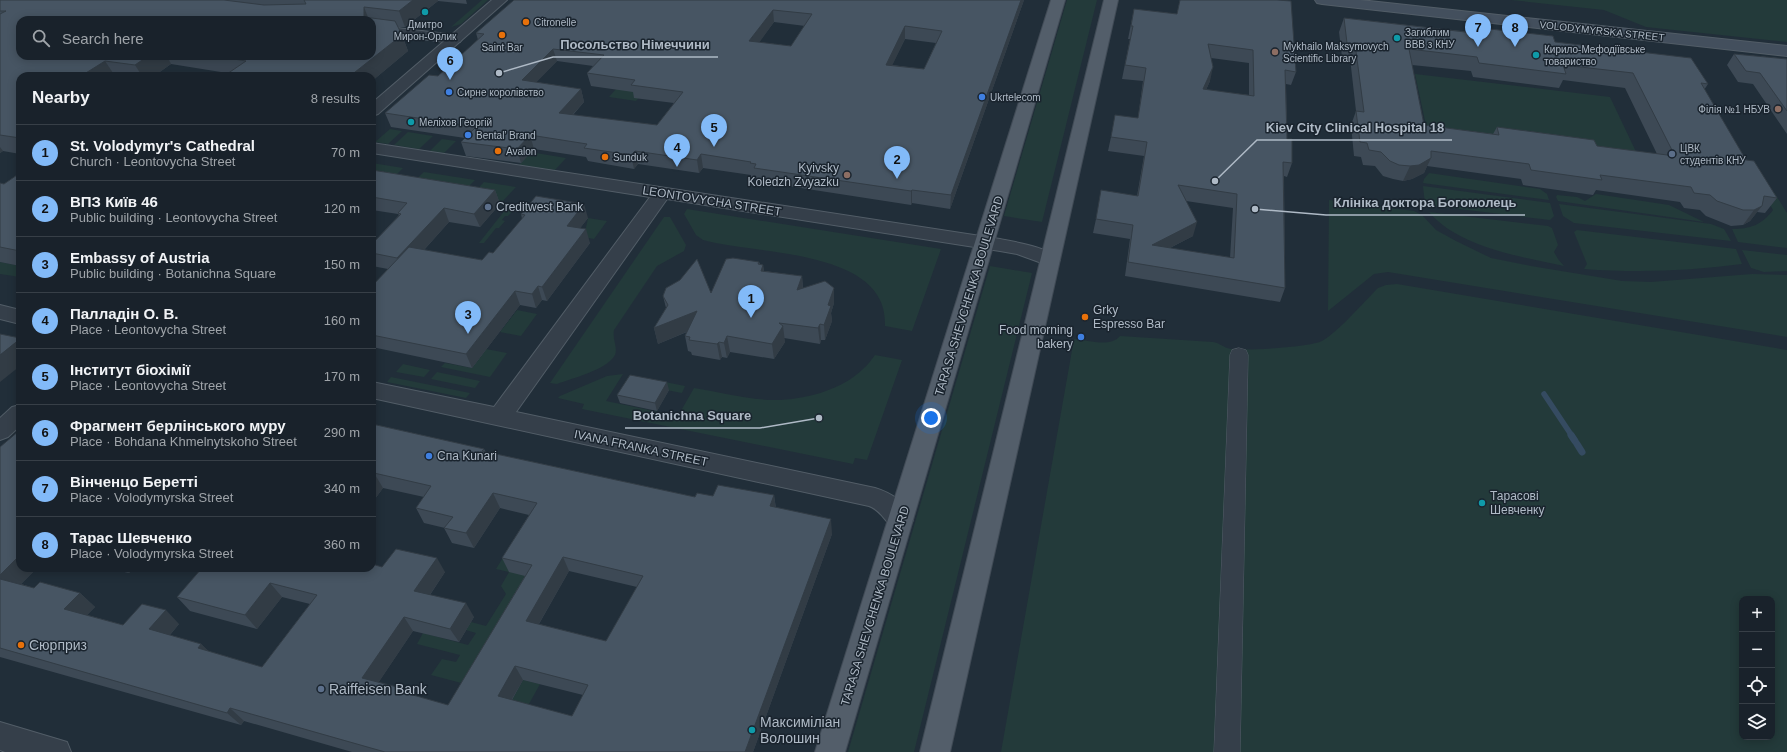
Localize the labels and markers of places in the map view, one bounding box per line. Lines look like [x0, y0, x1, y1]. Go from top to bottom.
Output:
marker: Дмитро Мирон-Орлик [420, 7, 430, 17]
pin: 7 [1465, 14, 1491, 47]
pin: 8 [1502, 14, 1528, 47]
marker: Citronelle [521, 17, 531, 27]
place label: Citronelle [534, 17, 577, 28]
place label: Дмитро Мирон-Орлик [394, 19, 457, 42]
place label: Загиблим ВВВ з КНУ [1405, 27, 1455, 50]
marker: Saint Bar [497, 30, 507, 40]
callout: Посольство Німеччини [553, 32, 718, 57]
marker: Загиблим ВВВ з КНУ [1392, 33, 1402, 43]
place label: Mykhailo Maksymovych Scientific Library [1283, 41, 1389, 64]
place label: Saint Bar [481, 42, 523, 53]
place label: Кирило-Мефодіївське товариство [1544, 44, 1646, 67]
pin: 6 [437, 47, 463, 80]
marker: Mykhailo Maksymovych Scientific Library [1270, 47, 1280, 57]
marker: Кирило-Мефодіївське товариство [1531, 50, 1541, 60]
marker: Сирне королівство [444, 87, 454, 97]
place label: Сирне королівство [457, 87, 544, 98]
marker: Ukrtelecom [977, 92, 987, 102]
place label: Ukrtelecom [990, 92, 1041, 103]
place label: Філія №1 НБУВ [1698, 104, 1770, 115]
marker: Філія №1 НБУВ [1773, 104, 1783, 114]
pin: 5 [701, 114, 727, 147]
callout: Kiev City Clinical Hospital 18 [1257, 115, 1452, 140]
marker: Меліхов Георгій [406, 117, 416, 127]
place label: Меліхов Георгій [419, 117, 492, 128]
marker: Bental’ Brand [463, 130, 473, 140]
place label: Bental’ Brand [476, 130, 536, 141]
pin: 4 [664, 134, 690, 167]
place label: ЦВК студентів КНУ [1680, 143, 1746, 166]
marker: Avalon [493, 146, 503, 156]
place label: Avalon [506, 146, 536, 157]
pin: 2 [884, 146, 910, 179]
marker: ЦВК студентів КНУ [1667, 149, 1677, 159]
marker: Sunduk [600, 152, 610, 162]
place label: Sunduk [613, 152, 648, 163]
place label: Kyivsky Koledzh Zvyazku [748, 161, 839, 189]
marker: Kyivsky Koledzh Zvyazku [842, 170, 852, 180]
callout: Клініка доктора Богомолець [1326, 190, 1525, 215]
place label: Creditwest Bank [496, 200, 584, 214]
marker: Creditwest Bank [483, 202, 493, 212]
pin: 1 [738, 285, 764, 318]
pin: 3 [455, 301, 481, 334]
place label: Grky Espresso Bar [1093, 303, 1165, 331]
marker: Grky Espresso Bar [1080, 312, 1090, 322]
place label: Food morning bakery [999, 323, 1073, 351]
marker: Food morning bakery [1076, 332, 1086, 342]
callout: Botanichna Square [625, 403, 760, 428]
place label: Спа Kunari [437, 449, 497, 463]
marker: Спа Kunari [424, 451, 434, 461]
place label: Тарасові Шевченку [1490, 489, 1544, 517]
marker: Тарасові Шевченку [1477, 498, 1487, 508]
place label: Сюрприз [29, 637, 87, 653]
marker: Сюрприз [16, 640, 26, 650]
place label: Raiffeisen Bank [329, 681, 428, 697]
marker: Raiffeisen Bank [316, 684, 326, 694]
place label: Максиміліан Волошин [760, 714, 840, 746]
marker: Максиміліан Волошин [747, 725, 757, 735]

